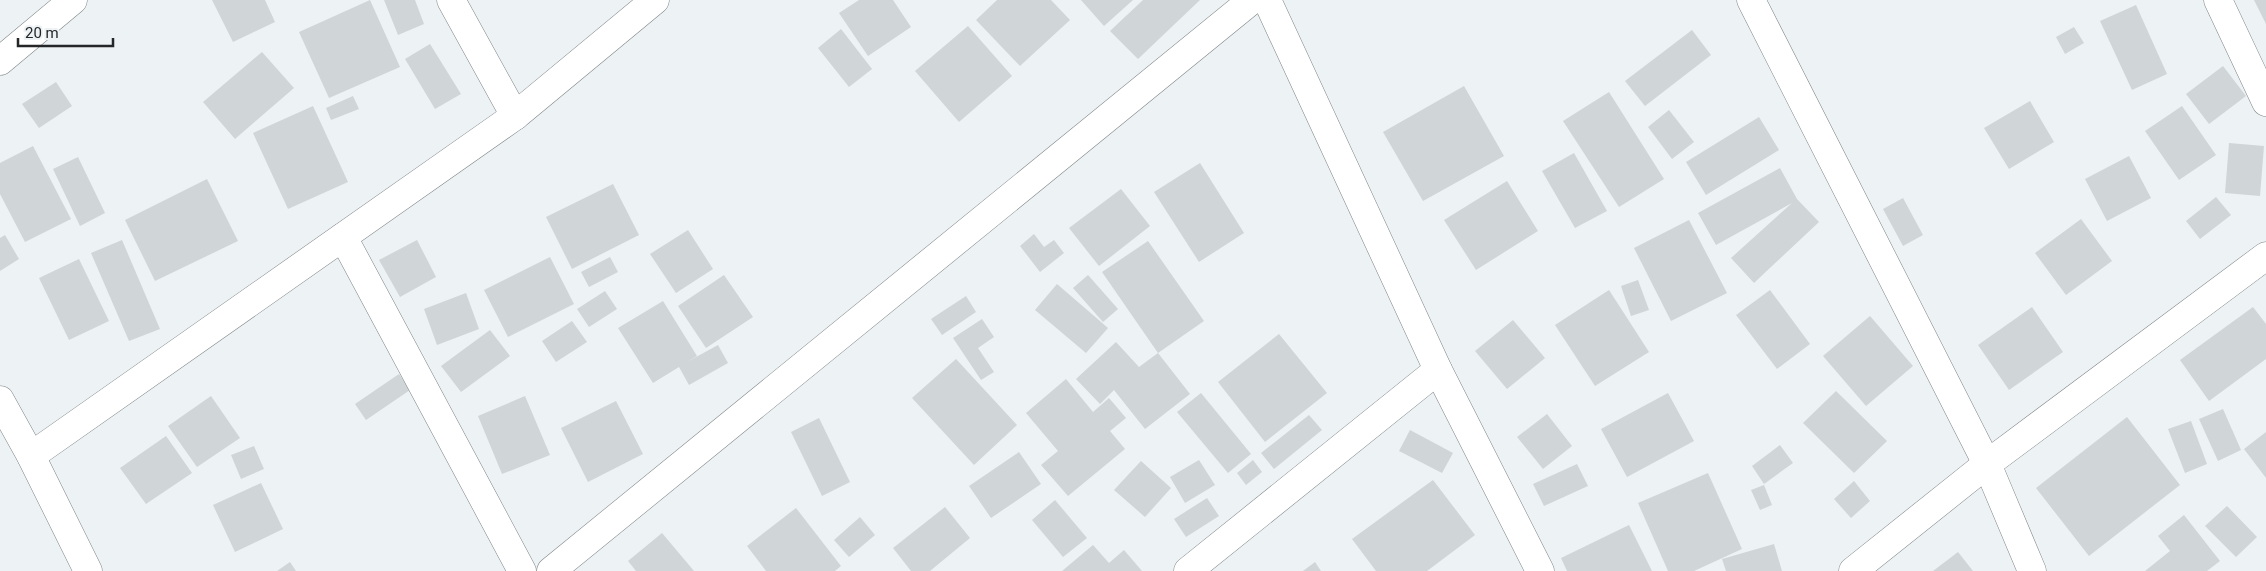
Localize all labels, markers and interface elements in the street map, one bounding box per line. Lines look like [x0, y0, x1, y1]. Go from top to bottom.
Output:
scale bar [18, 15, 112, 47]
text: 20 m [25, 24, 59, 42]

